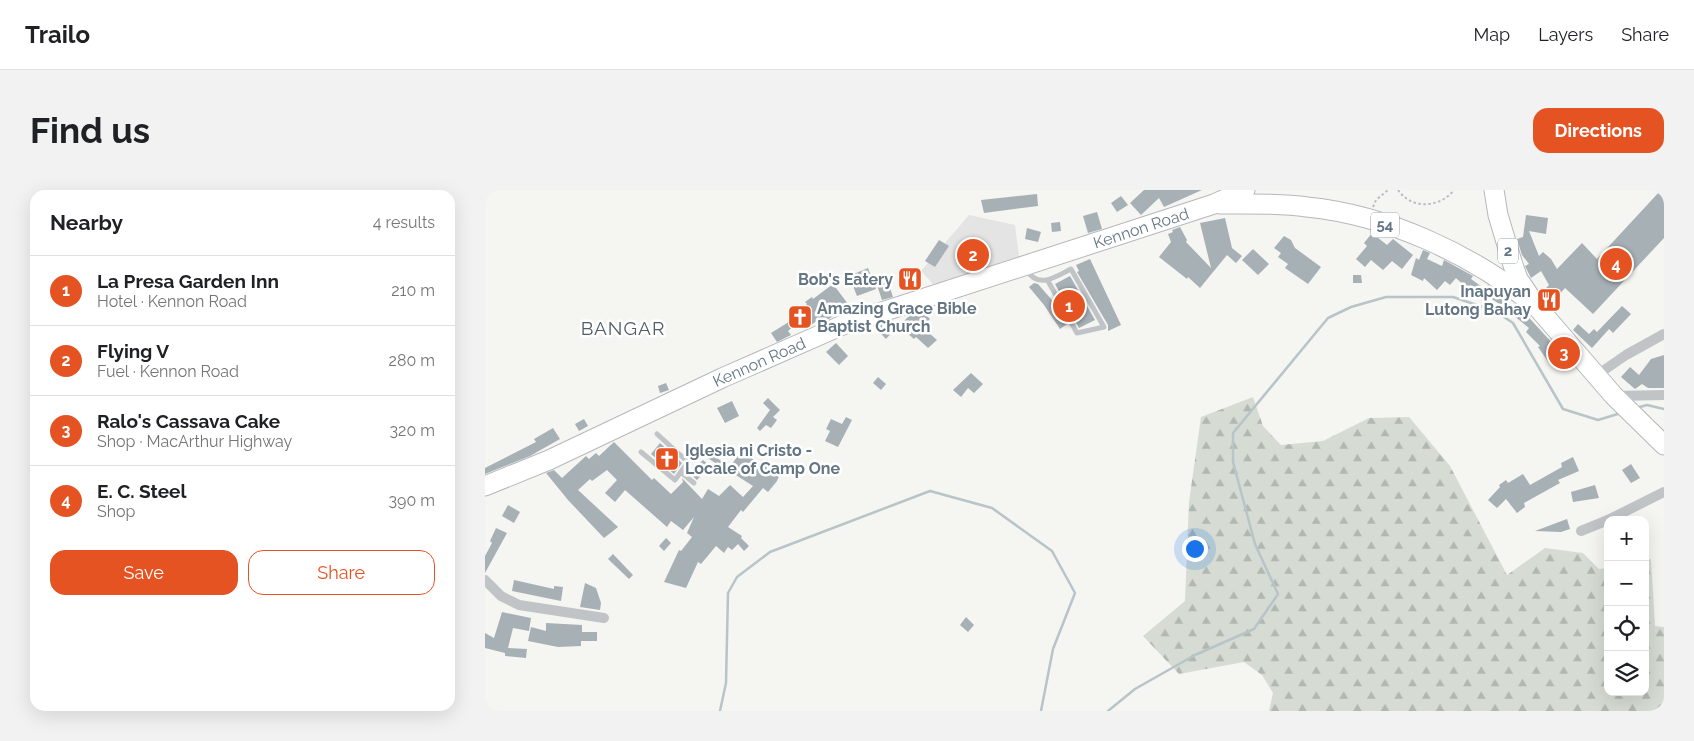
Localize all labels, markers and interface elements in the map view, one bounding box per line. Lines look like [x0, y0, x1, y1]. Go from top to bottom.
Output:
text: Trailo [25, 20, 90, 49]
text: Map [1474, 24, 1510, 45]
text: Layers [1538, 24, 1593, 45]
text: Share [1621, 24, 1669, 45]
button: Directions [1533, 108, 1664, 153]
text: Find us [30, 110, 150, 151]
street label: Kennon Road [1091, 203, 1191, 252]
text: Nearby [50, 210, 123, 235]
road number: 54 [1371, 212, 1399, 238]
text: 4 results [373, 213, 435, 232]
pin: 2 [957, 236, 989, 274]
road number: 2 [1498, 238, 1518, 264]
pin: 4 [1600, 245, 1632, 283]
restaurant icon: Bob's Eatery [897, 266, 923, 292]
text: La Presa Garden Inn [97, 270, 279, 292]
place label: Bob's Eatery [798, 270, 893, 289]
text: 1 [62, 281, 70, 300]
text: 210 m [391, 281, 435, 300]
place label: Inapuyan Lutong Bahay [1425, 282, 1531, 319]
pin: 1 [1053, 287, 1085, 325]
restaurant icon: Inapuyan Lutong Bahay [1536, 287, 1562, 313]
text: Hotel · Kennon Road [97, 292, 247, 311]
place label: Amazing Grace Bible Baptist Church [817, 299, 977, 336]
church icon: Amazing Grace Bible Baptist Church [787, 304, 813, 330]
district label: BANGAR [581, 317, 665, 339]
street label: Kennon Road [710, 333, 808, 390]
pin: 3 [1548, 334, 1580, 372]
text: Flying V [97, 340, 169, 362]
text: 2 [61, 351, 71, 370]
text: 280 m [389, 351, 435, 370]
text: Fuel · Kennon Road [97, 362, 239, 381]
text: Ralo's Cassava Cake [97, 410, 280, 432]
text: 3 [62, 421, 70, 440]
text: 320 m [390, 421, 435, 440]
text: Shop · MacArthur Highway [97, 432, 292, 451]
place label: Iglesia ni Cristo - Locale of Camp One [685, 441, 840, 478]
church icon: Iglesia ni Cristo - Locale of Camp One [654, 446, 680, 472]
text: E. C. Steel [97, 480, 187, 502]
text: 4 [61, 491, 71, 510]
text: 390 m [389, 491, 435, 510]
text: Shop [97, 502, 135, 521]
map controls [1604, 516, 1649, 696]
button: + [1604, 516, 1649, 561]
your location [1182, 536, 1208, 562]
button: Save [50, 550, 238, 595]
button: Share [248, 550, 435, 595]
button: − [1604, 561, 1649, 606]
button: locate [1604, 606, 1649, 651]
button: layers [1604, 651, 1649, 696]

